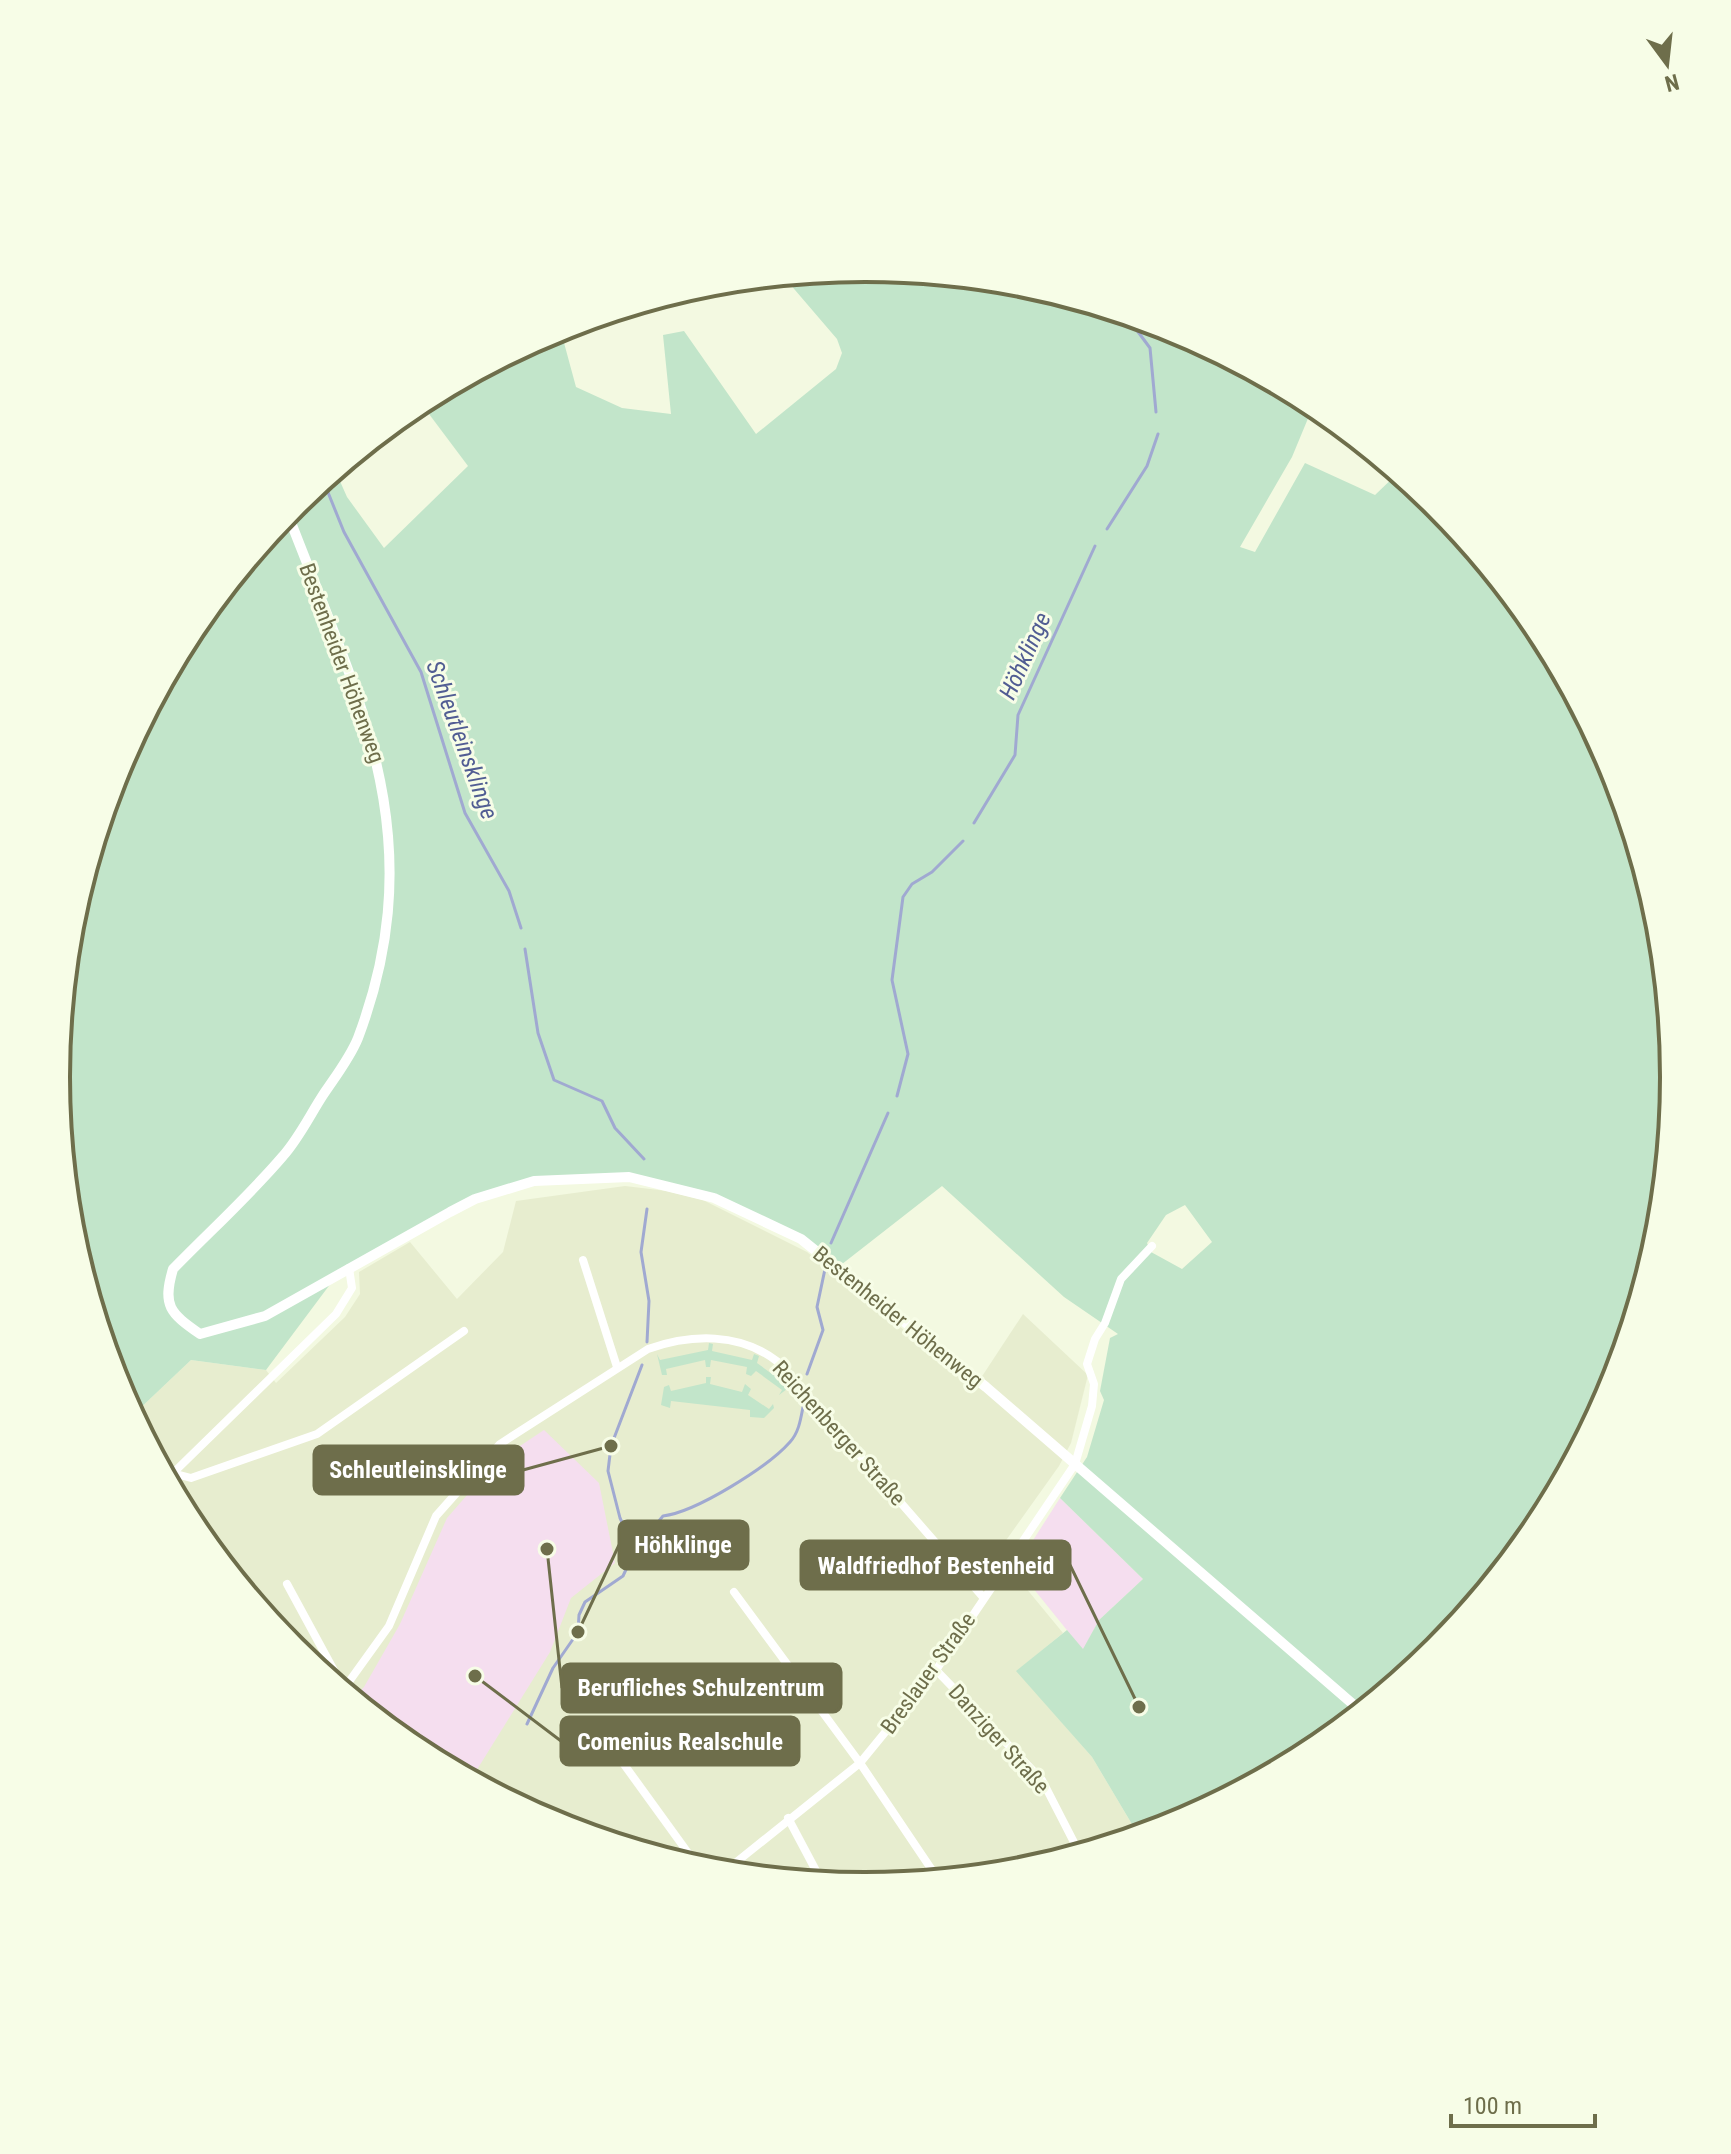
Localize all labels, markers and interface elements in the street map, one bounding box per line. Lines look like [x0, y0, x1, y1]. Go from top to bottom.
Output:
north arrow [1627, 24, 1707, 104]
text: N [1662, 69, 1682, 97]
street label: Bestenheider Höhenweg [294, 560, 390, 766]
water label: Höhklinge [993, 608, 1057, 704]
water label: Schleutleinsklinge [420, 657, 504, 823]
street label: Bestenheider Höhenweg [808, 1241, 988, 1393]
street label: Reichenberger Straße [768, 1356, 910, 1510]
callout: Schleutleinsklinge [314, 1446, 523, 1494]
text: Schleutleinsklinge [329, 1456, 507, 1484]
callout: Höhklinge [619, 1521, 748, 1569]
text: Höhklinge [634, 1531, 732, 1559]
callout: Waldfriedhof Bestenheid [801, 1541, 1070, 1589]
text: Waldfriedhof Bestenheid [818, 1552, 1054, 1580]
street label: Breslauer Straße [876, 1608, 980, 1738]
callout: Berufliches Schulzentrum [562, 1664, 841, 1712]
text: Berufliches Schulzentrum [577, 1674, 825, 1702]
street label: Danziger Straße [944, 1679, 1054, 1799]
callout: Comenius Realschule [561, 1717, 799, 1765]
text: Comenius Realschule [577, 1728, 783, 1756]
scale bar [1451, 2078, 1595, 2128]
text: 100 m [1463, 2092, 1522, 2120]

